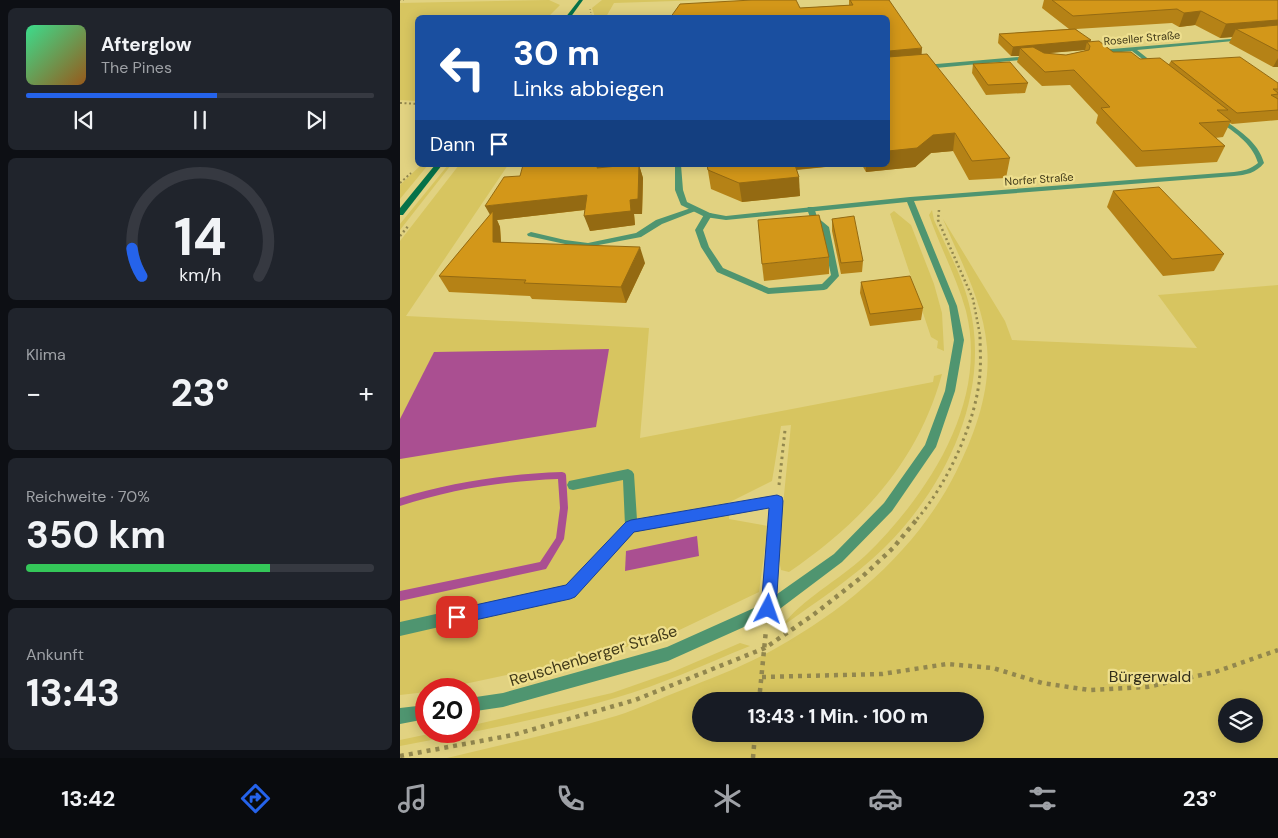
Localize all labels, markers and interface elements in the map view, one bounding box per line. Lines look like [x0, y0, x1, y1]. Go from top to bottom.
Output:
street label: Roseller Straße [1103, 28, 1181, 48]
text: 30 m [513, 30, 600, 76]
text: Afterglow [101, 32, 192, 57]
icon: left [430, 35, 495, 100]
text: The Pines [101, 57, 172, 78]
text: Links abbiegen [513, 74, 664, 103]
icon: previous [70, 106, 98, 134]
icon: pause [186, 106, 214, 134]
icon: next [302, 106, 330, 134]
icon: arrive [485, 130, 513, 158]
text: Dann [430, 132, 475, 157]
street label: Norfer Straße [1004, 170, 1074, 188]
text: 14 [174, 203, 226, 271]
text: km/h [179, 263, 221, 287]
text: Klima [26, 344, 66, 365]
text: 23° [171, 368, 229, 418]
text: − [26, 375, 41, 412]
text: + [359, 375, 374, 412]
text: Reichweite · 70% [26, 486, 150, 507]
text: 350 km [26, 510, 166, 560]
position arrow [741, 582, 793, 634]
pin [436, 596, 478, 638]
icon: arrive [443, 603, 471, 631]
street label: Reuschenberger Straße [507, 620, 680, 691]
text: Ankunft [26, 644, 84, 665]
park label: Bürgerwald [1109, 666, 1191, 687]
text: 13:43 [26, 668, 120, 718]
speed limit sign: 20 [415, 678, 480, 743]
map controls [1218, 698, 1263, 743]
button: layers [1218, 698, 1263, 743]
text: 13:43 · 1 Min. · 100 m [748, 704, 928, 729]
icon: directions [238, 781, 273, 816]
icon: music [395, 781, 430, 816]
icon: phone [553, 781, 588, 816]
icon: climate [710, 781, 745, 816]
icon: car [868, 781, 903, 816]
icon: filters [1025, 781, 1060, 816]
text: 13:42 [61, 784, 115, 813]
text: 23° [1183, 784, 1217, 813]

